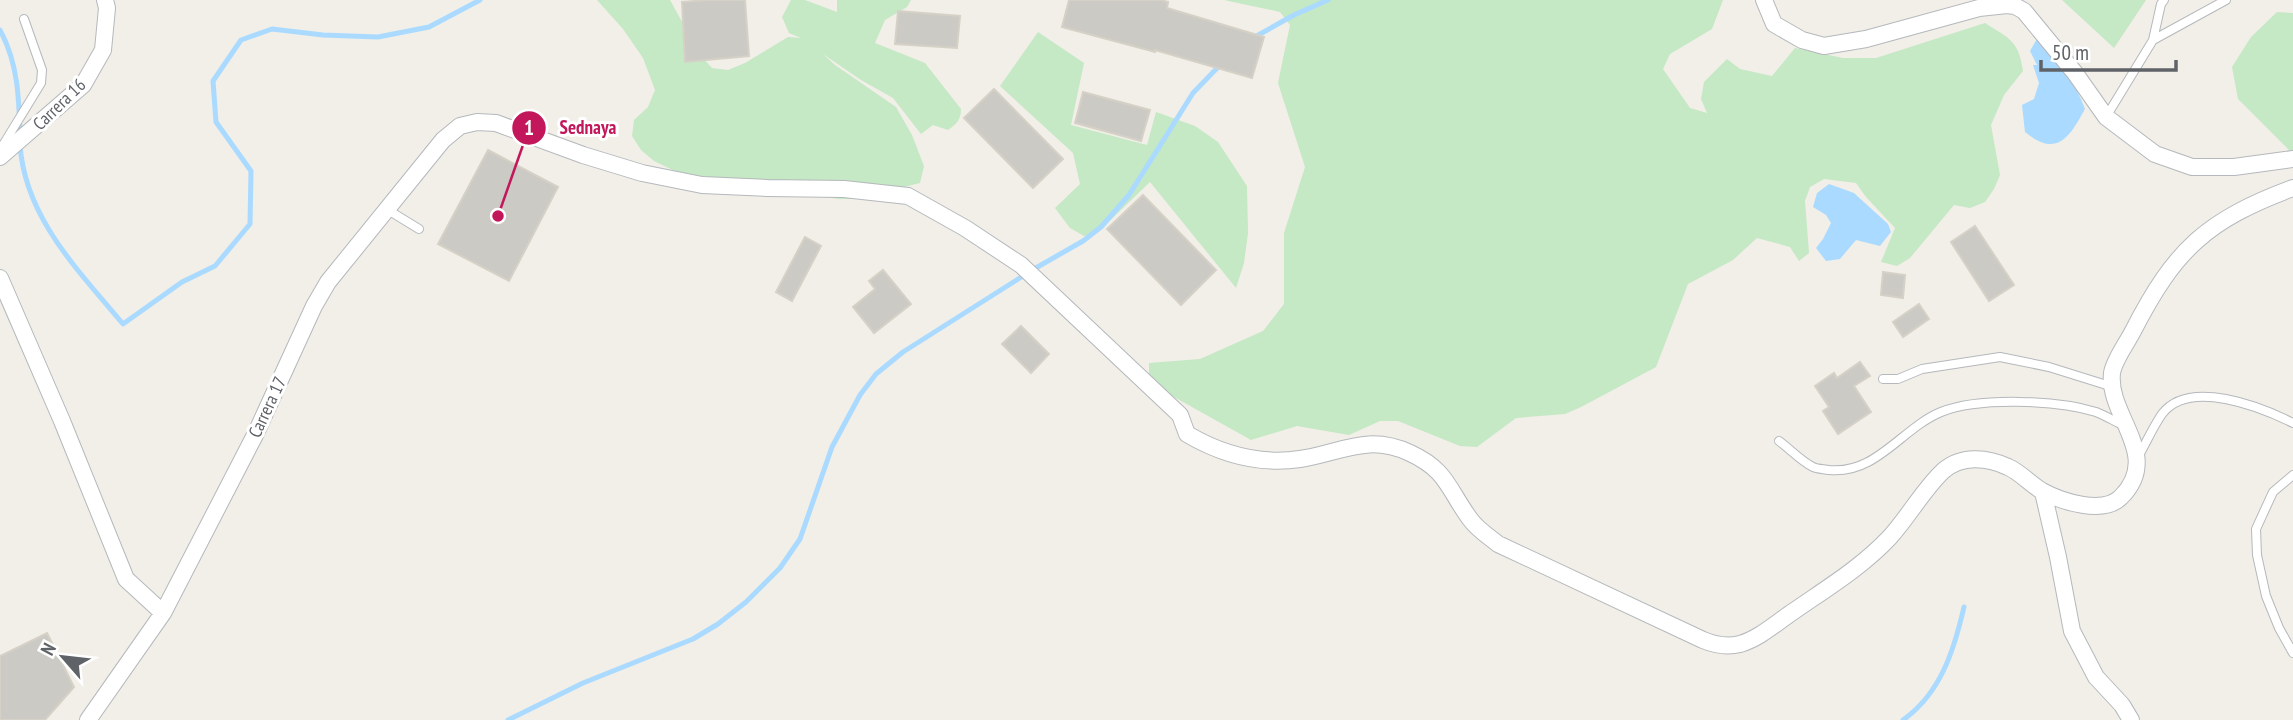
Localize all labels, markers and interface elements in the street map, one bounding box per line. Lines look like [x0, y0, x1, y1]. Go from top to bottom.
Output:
scale bar [2041, 28, 2176, 72]
text: 50 m [2052, 39, 2089, 66]
street label: Carrera 16 [28, 73, 90, 135]
callout: Sednaya [511, 108, 631, 148]
text: 1 [524, 114, 534, 141]
text: Sednaya [560, 115, 617, 139]
street label: Carrera 17 [243, 373, 291, 441]
north arrow [28, 622, 98, 692]
text: N [35, 639, 61, 659]

